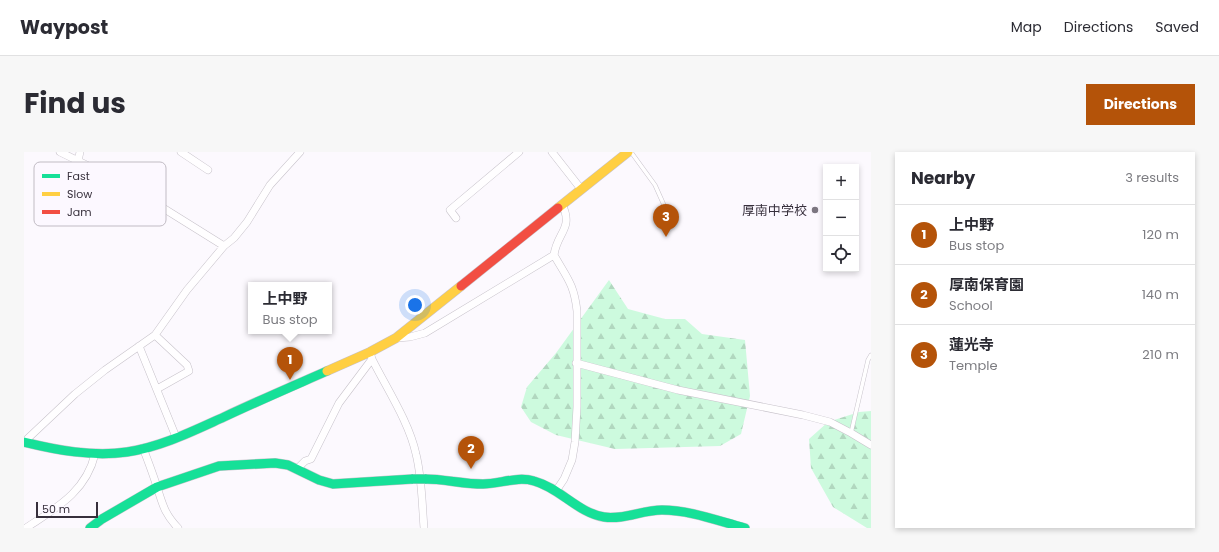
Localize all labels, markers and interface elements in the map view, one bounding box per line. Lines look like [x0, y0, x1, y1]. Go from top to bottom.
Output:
text: Waypost [20, 14, 108, 41]
text: Map [1011, 17, 1042, 37]
text: Directions [1064, 17, 1133, 37]
text: Saved [1155, 17, 1199, 37]
text: Find us [24, 84, 126, 123]
button: Directions [1086, 84, 1195, 125]
legend [34, 162, 166, 226]
map controls [823, 164, 859, 272]
button: + [823, 164, 859, 200]
text: Nearby [911, 166, 975, 190]
text: Fast [67, 168, 90, 184]
text: 3 results [1125, 168, 1179, 187]
text: Slow [67, 186, 92, 202]
button: − [823, 200, 859, 236]
place label: 厚南中学校 [742, 201, 807, 220]
text: Jam [67, 204, 92, 220]
pin: 3 [653, 204, 679, 237]
marker: 厚南中学校 [810, 205, 820, 215]
text: 上中野 [949, 214, 994, 235]
text: 1 [922, 225, 926, 244]
text: 120 m [1142, 225, 1179, 244]
button: locate [823, 236, 859, 272]
text: Bus stop [949, 236, 1004, 255]
text: 厚南保育園 [949, 274, 1024, 295]
popup [248, 282, 332, 334]
text: 2 [920, 285, 928, 304]
text: 140 m [1142, 285, 1179, 304]
text: 上中野 [262, 288, 307, 309]
your location [405, 295, 425, 315]
text: School [949, 296, 993, 315]
text: Bus stop [262, 310, 318, 329]
text: 蓮光寺 [949, 334, 994, 355]
text: 3 [920, 345, 928, 364]
text: 210 m [1142, 345, 1179, 364]
pin: 1 [277, 347, 303, 380]
text: Temple [949, 356, 998, 375]
pin: 2 [458, 436, 484, 469]
scale bar [36, 500, 98, 519]
text: 50 m [42, 501, 70, 517]

